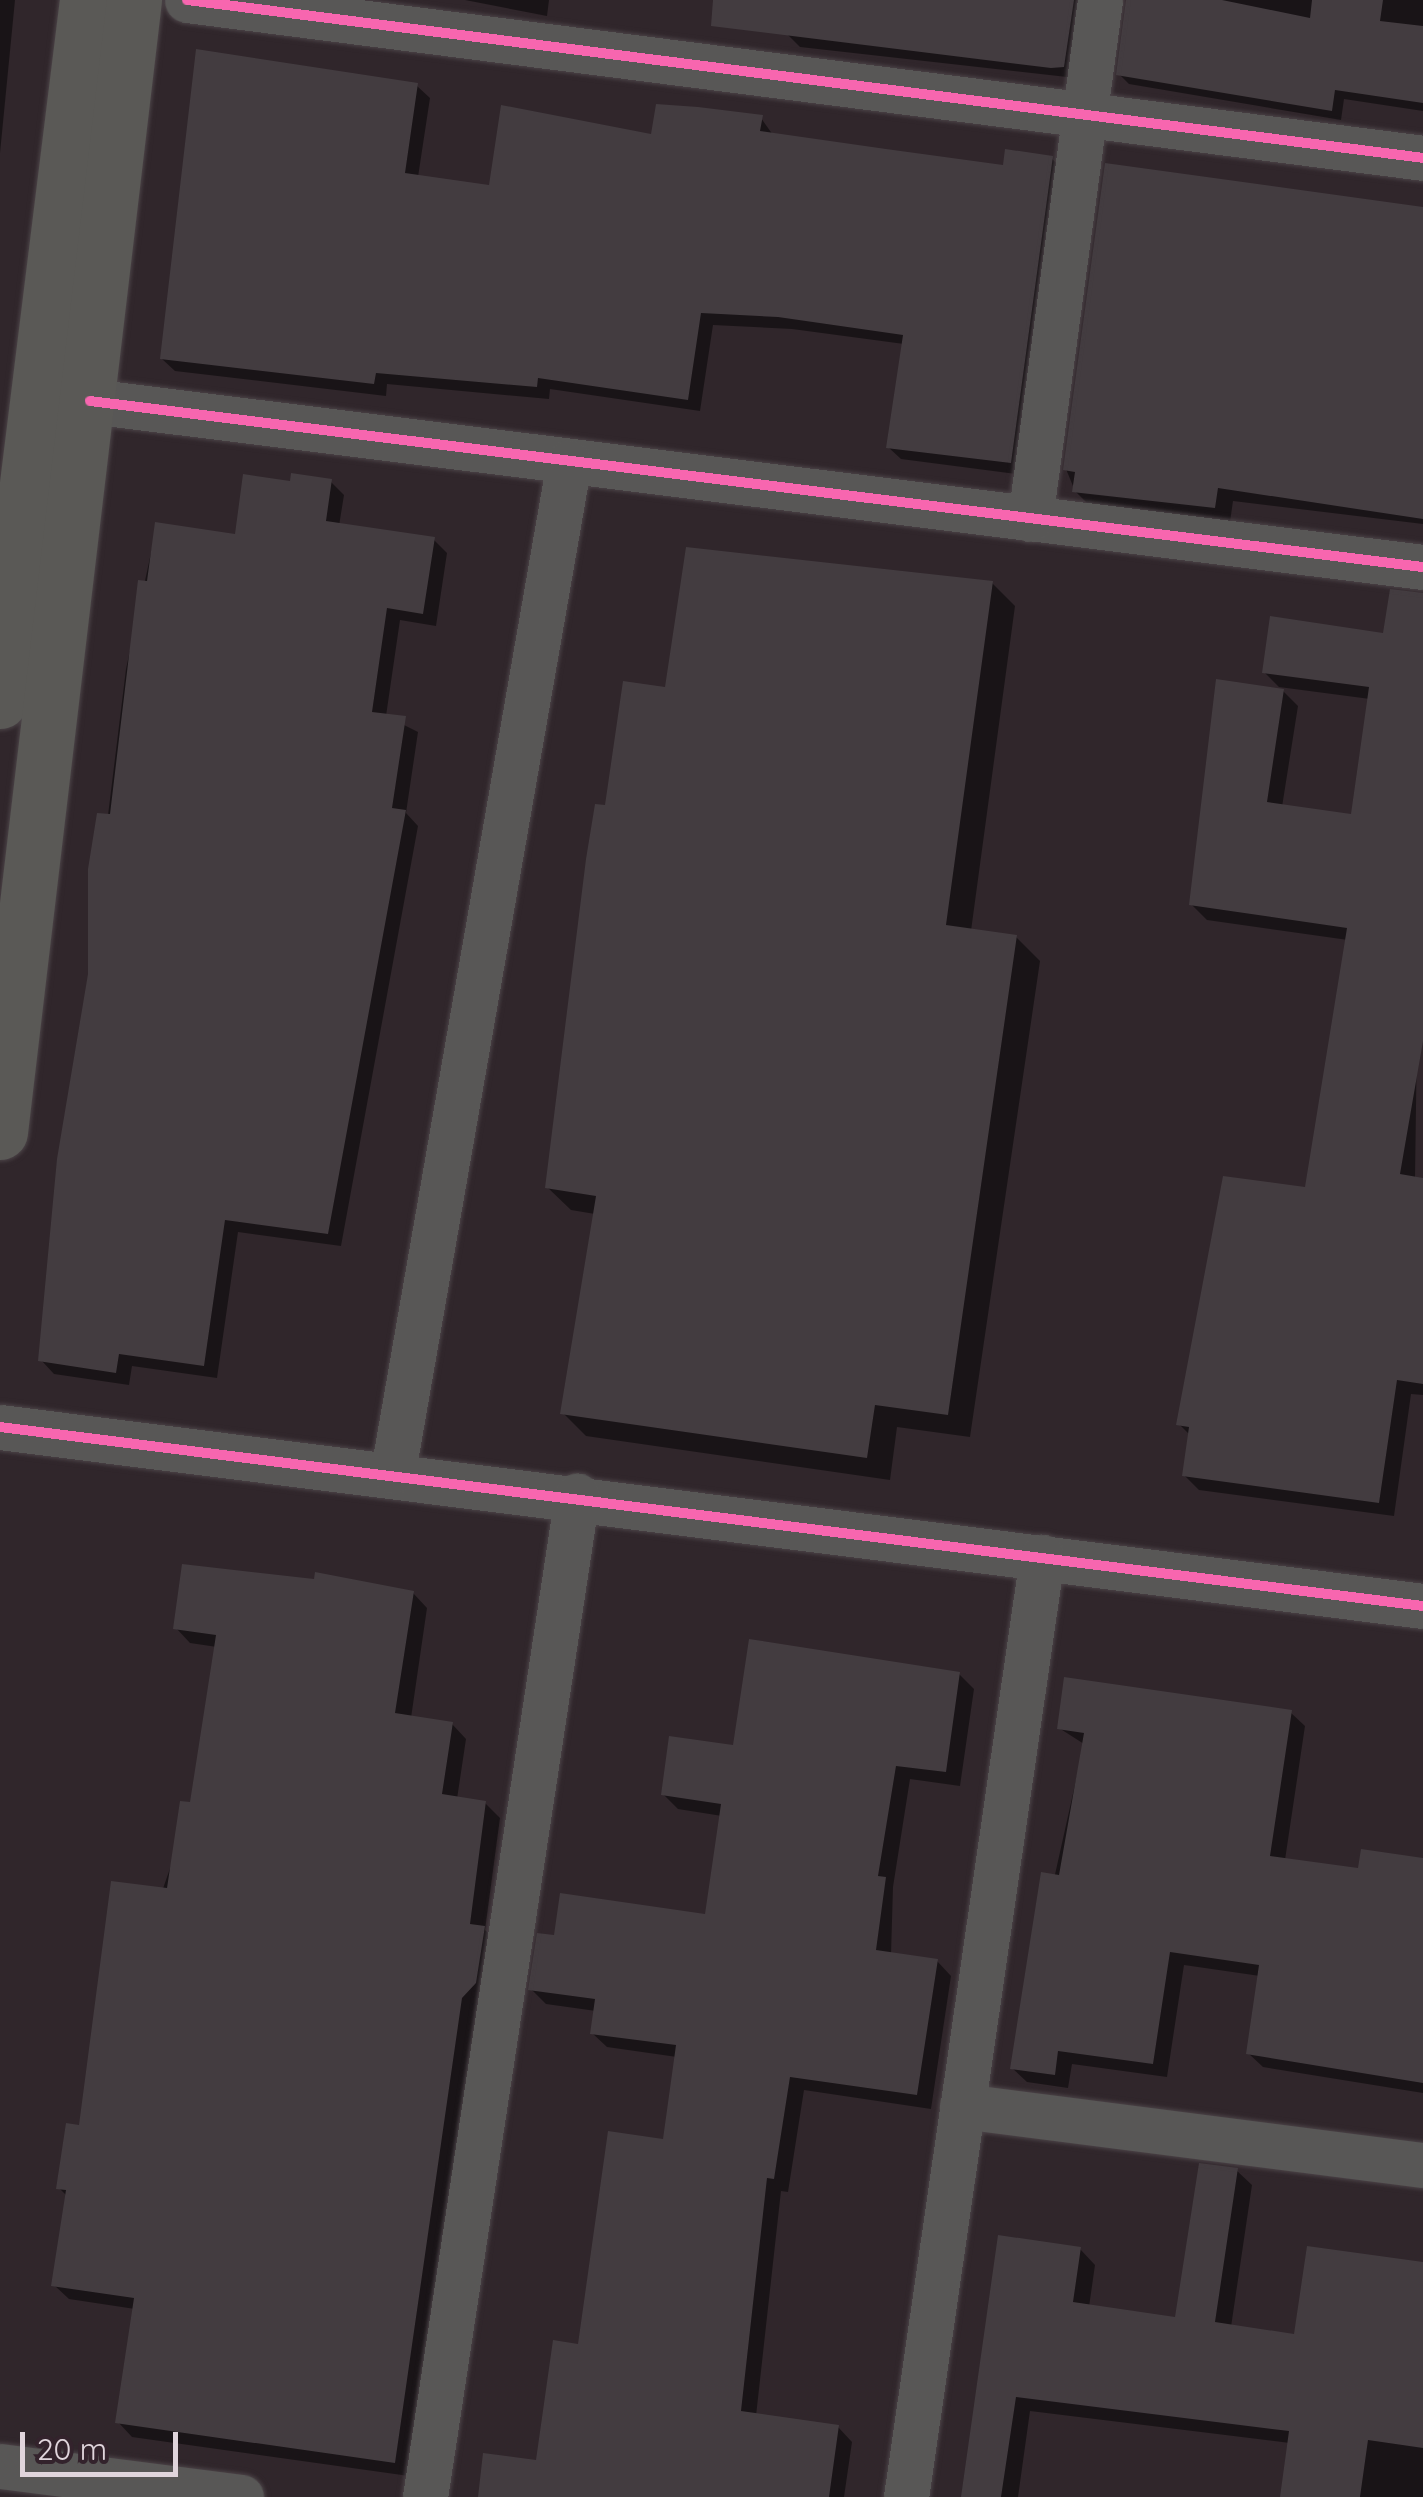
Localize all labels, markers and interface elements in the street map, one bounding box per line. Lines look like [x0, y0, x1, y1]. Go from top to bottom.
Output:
scale bar [25, 2412, 182, 2474]
text: 20 m [37, 2430, 107, 2468]

